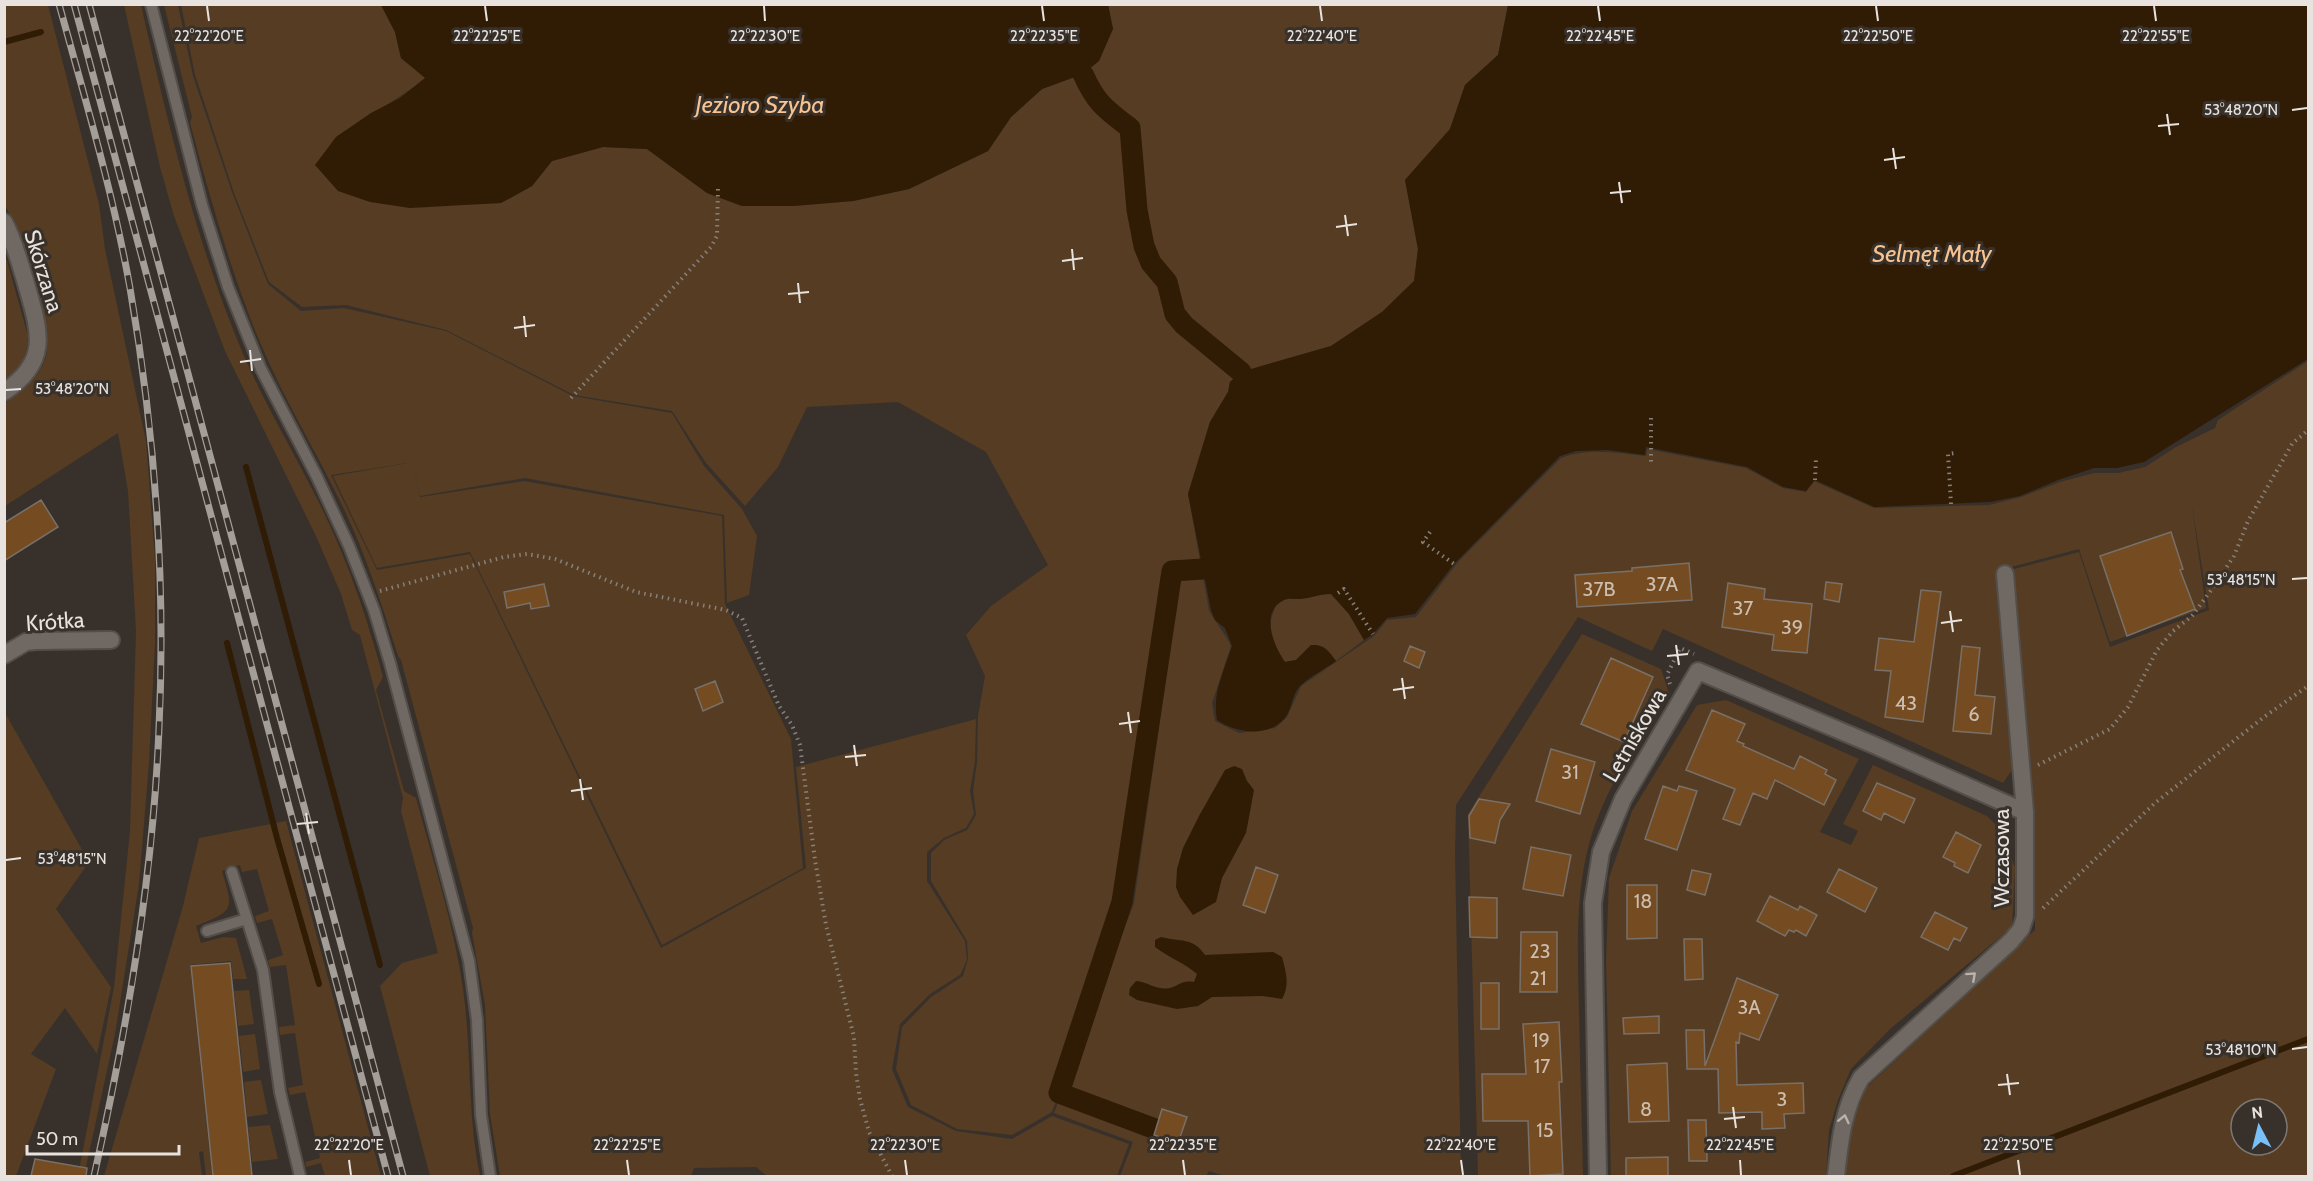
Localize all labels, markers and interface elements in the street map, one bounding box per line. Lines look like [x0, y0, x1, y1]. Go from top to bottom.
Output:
text: 22°22'20"E [174, 27, 244, 45]
text: 22°22'25"E [453, 27, 521, 45]
text: 22°22'30"E [730, 27, 800, 45]
text: 22°22'35"E [1010, 27, 1078, 45]
text: 22°22'40"E [1287, 27, 1357, 45]
text: 22°22'45"E [1566, 27, 1634, 45]
text: 22°22'50"E [1843, 27, 1913, 45]
text: 22°22'55"E [2122, 27, 2190, 45]
water label: Jezioro Szyba [694, 90, 824, 119]
text: 53°48'20"N [2204, 101, 2278, 119]
street label: Skórzana [18, 227, 69, 316]
water label: Selmęt Mały [1872, 239, 1993, 268]
text: 53°48'20"N [35, 380, 109, 398]
text: 53°48'15"N [2207, 571, 2275, 589]
house number: 37A [1646, 572, 1679, 596]
house number: 37B [1583, 577, 1615, 601]
house number: 37 [1733, 596, 1753, 620]
street label: Krótka [25, 606, 86, 637]
house number: 39 [1781, 615, 1803, 639]
street label: Letniskowa [1597, 683, 1672, 787]
house number: 43 [1895, 691, 1917, 715]
house number: 6 [1968, 702, 1980, 726]
house number: 31 [1561, 760, 1579, 784]
street label: Wczasowa [1988, 808, 2015, 907]
text: 53°48'15"N [38, 850, 106, 868]
house number: 18 [1634, 889, 1652, 913]
house number: 23 [1529, 939, 1551, 963]
house number: 21 [1530, 966, 1547, 990]
one-way arrow [1965, 972, 1976, 983]
house number: 3A [1737, 995, 1761, 1019]
house number: 19 [1532, 1028, 1550, 1052]
text: 53°48'10"N [2205, 1041, 2277, 1059]
house number: 17 [1534, 1054, 1550, 1078]
house number: 3 [1777, 1087, 1787, 1111]
house number: 8 [1640, 1097, 1652, 1121]
north arrow [2229, 1097, 2289, 1157]
text: N [2250, 1102, 2264, 1123]
one-way arrow [1836, 1114, 1849, 1124]
scale bar [27, 1118, 178, 1156]
house number: 15 [1536, 1118, 1554, 1142]
text: 50 m [36, 1128, 78, 1150]
text: 22°22'20"E [314, 1136, 384, 1154]
text: 22°22'25"E [593, 1136, 661, 1154]
text: 22°22'30"E [870, 1136, 940, 1154]
text: 22°22'35"E [1149, 1136, 1217, 1154]
text: 22°22'40"E [1426, 1136, 1496, 1154]
text: 22°22'45"E [1706, 1136, 1774, 1154]
text: 22°22'50"E [1983, 1136, 2053, 1154]

